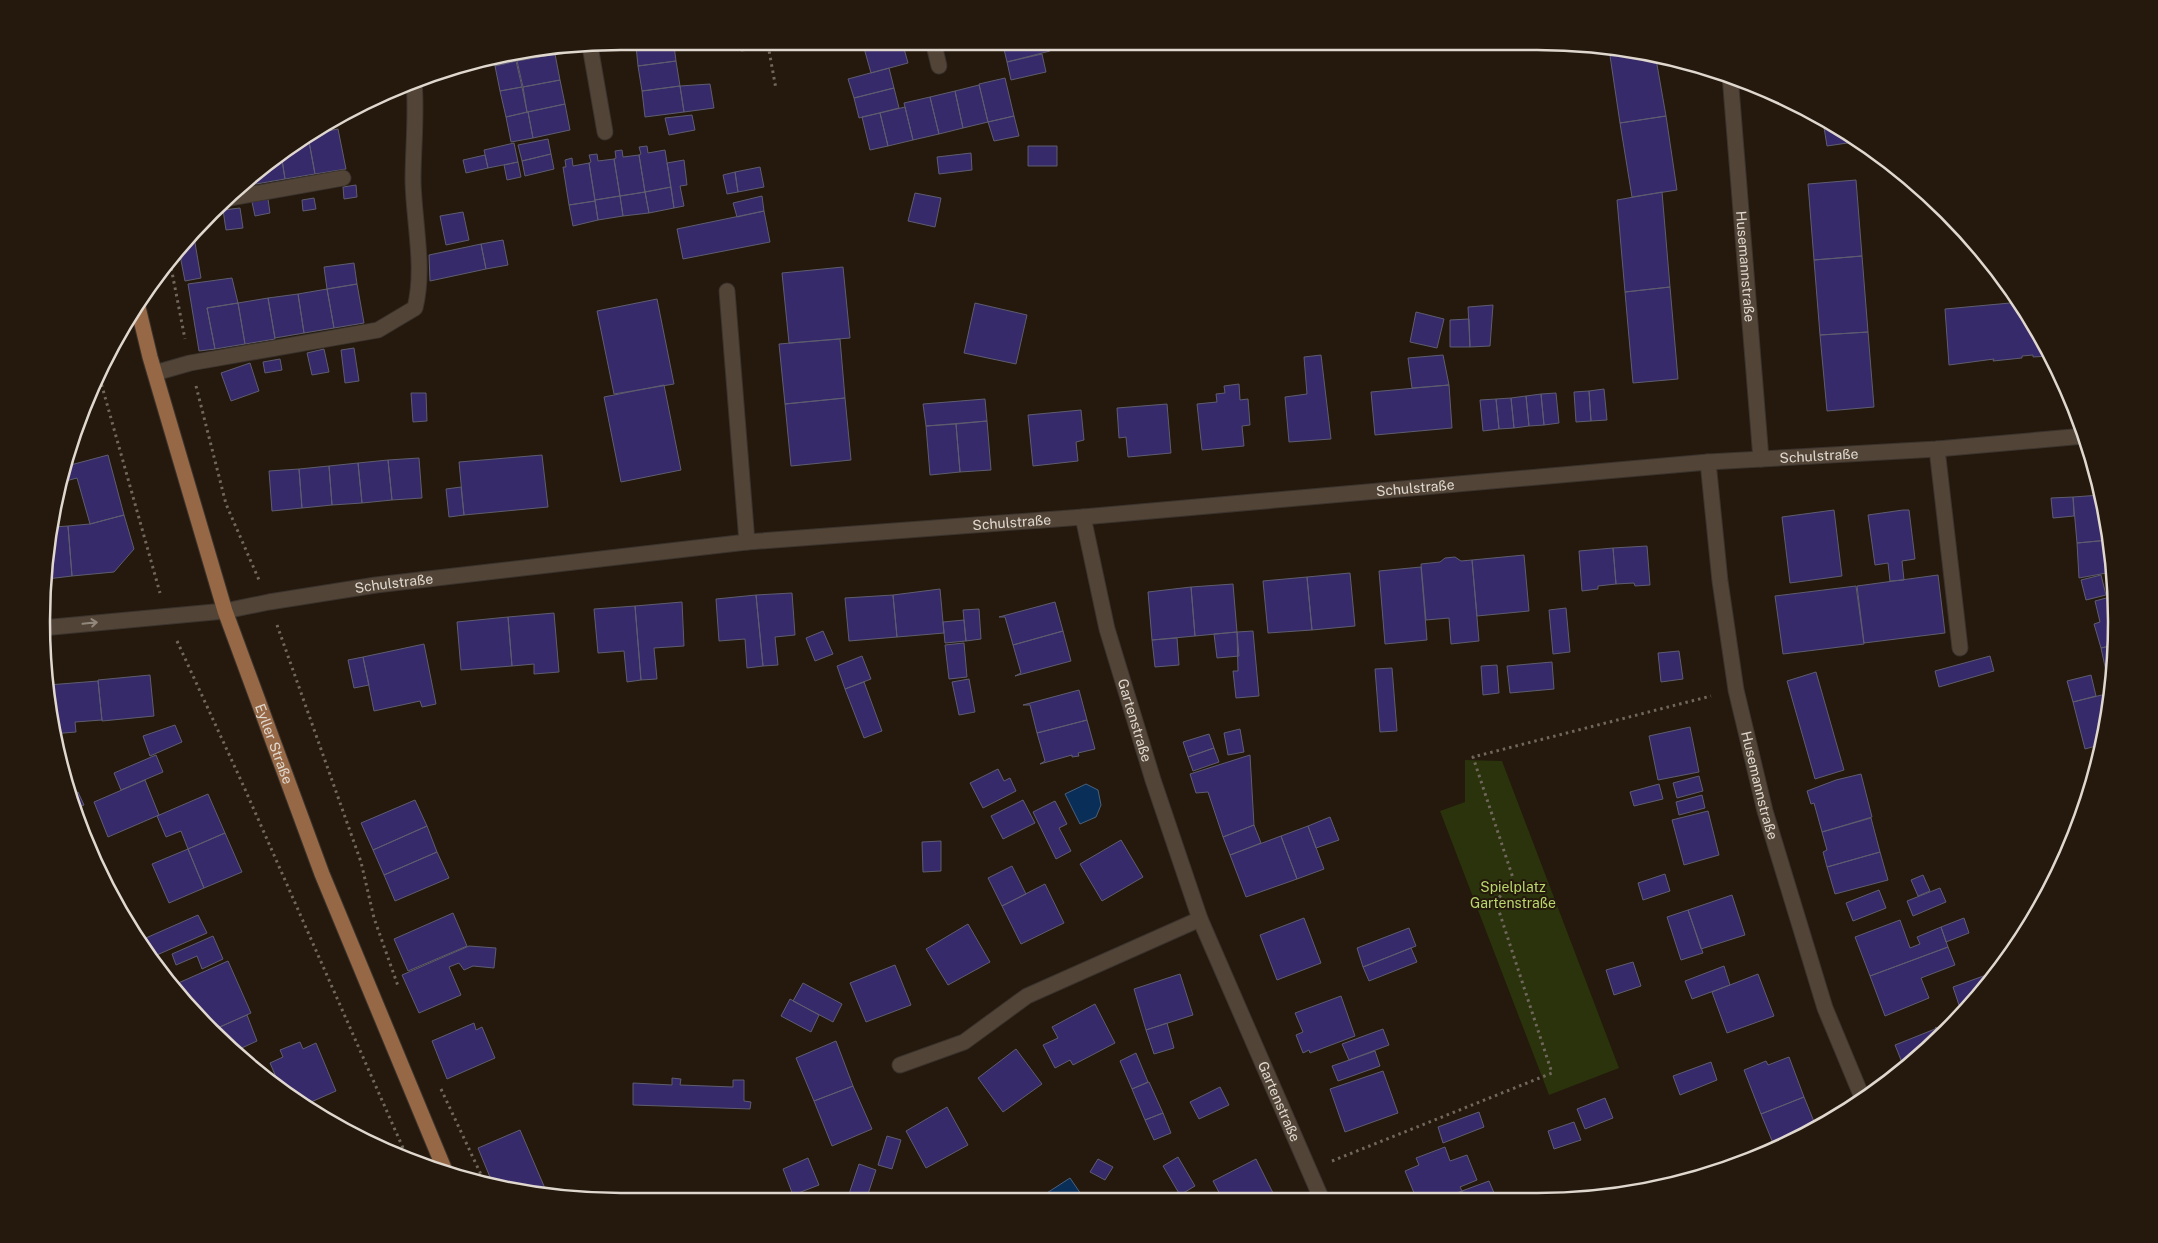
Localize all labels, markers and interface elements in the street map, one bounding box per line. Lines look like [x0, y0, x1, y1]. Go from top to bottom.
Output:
street label: Husemannstraße [1733, 210, 1758, 323]
street label: Schulstraße [1779, 445, 1859, 466]
street label: Schulstraße [1375, 476, 1455, 499]
street label: Schulstraße [972, 511, 1052, 533]
street label: Schulstraße [354, 570, 434, 596]
one-way arrow [82, 619, 98, 628]
street label: Gartenstraße [1115, 677, 1155, 764]
street label: Eyller Straße [252, 701, 296, 786]
street label: Husemannstraße [1738, 729, 1781, 842]
park label: Spielplatz Gartenstraße [1470, 879, 1556, 911]
street label: Gartenstraße [1255, 1059, 1304, 1144]

